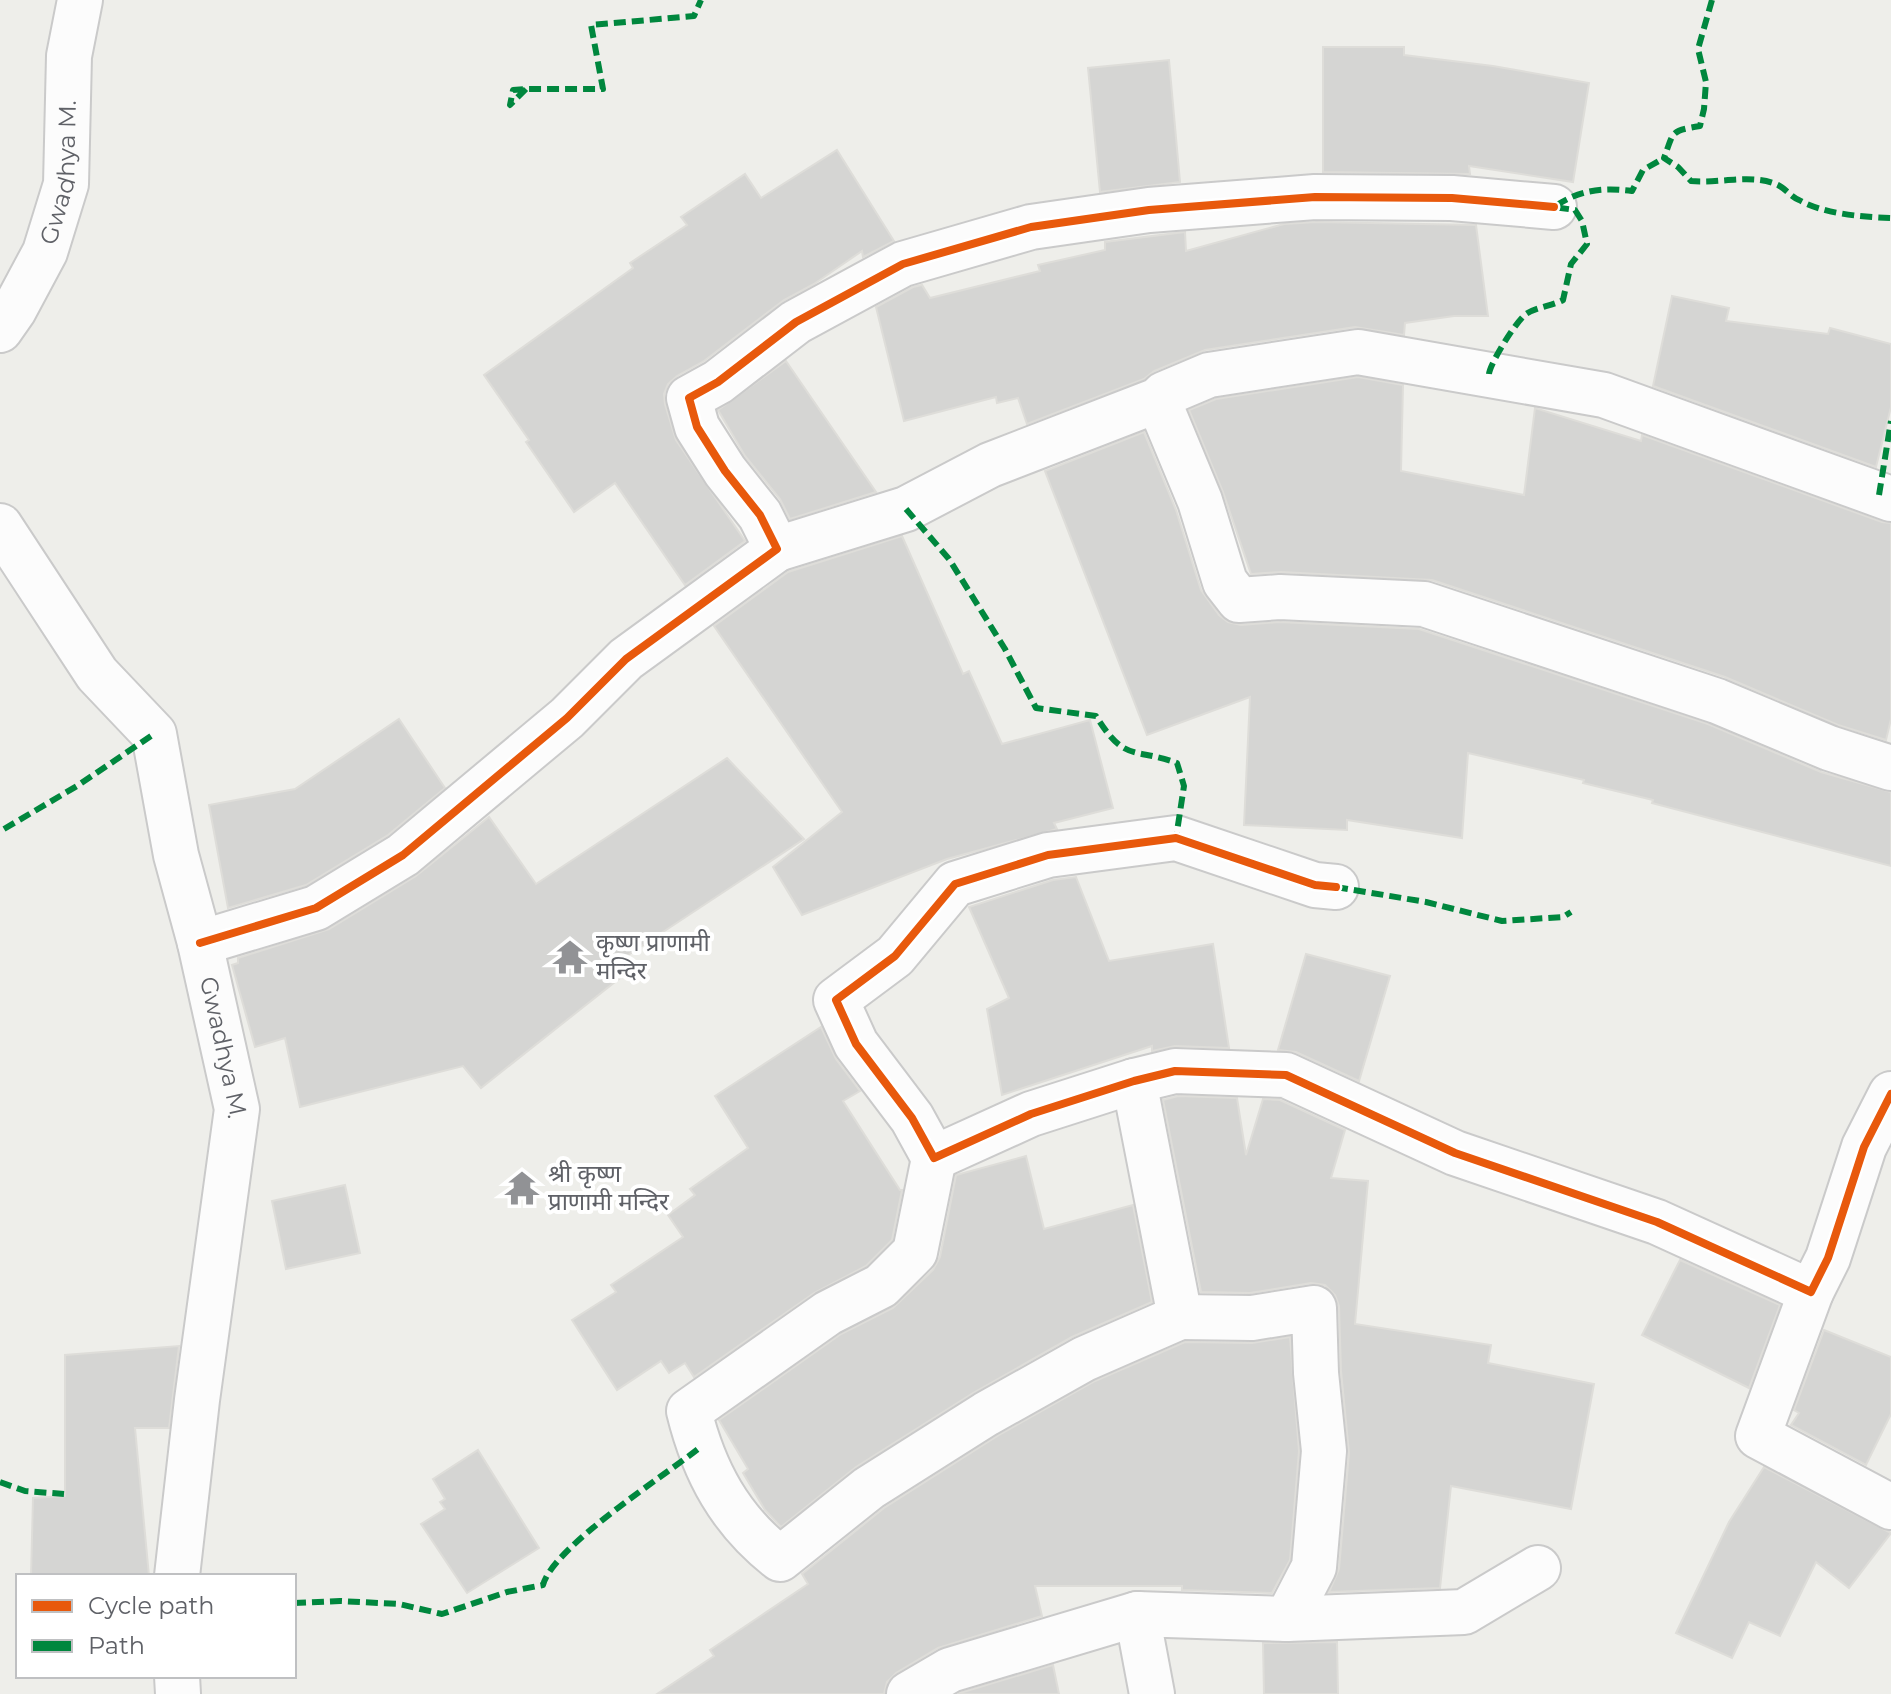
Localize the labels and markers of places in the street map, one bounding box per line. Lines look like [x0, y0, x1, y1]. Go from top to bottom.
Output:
place label: कृष्ण प्राणामी मन्दिर [596, 928, 711, 985]
temple icon: कृष्ण प्राणामी मन्दिर [551, 938, 589, 976]
place label: श्री कृष्ण प्राणामी मन्दिर [548, 1159, 670, 1216]
temple icon: श्री कृष्ण प्राणामी मन्दिर [503, 1169, 541, 1207]

